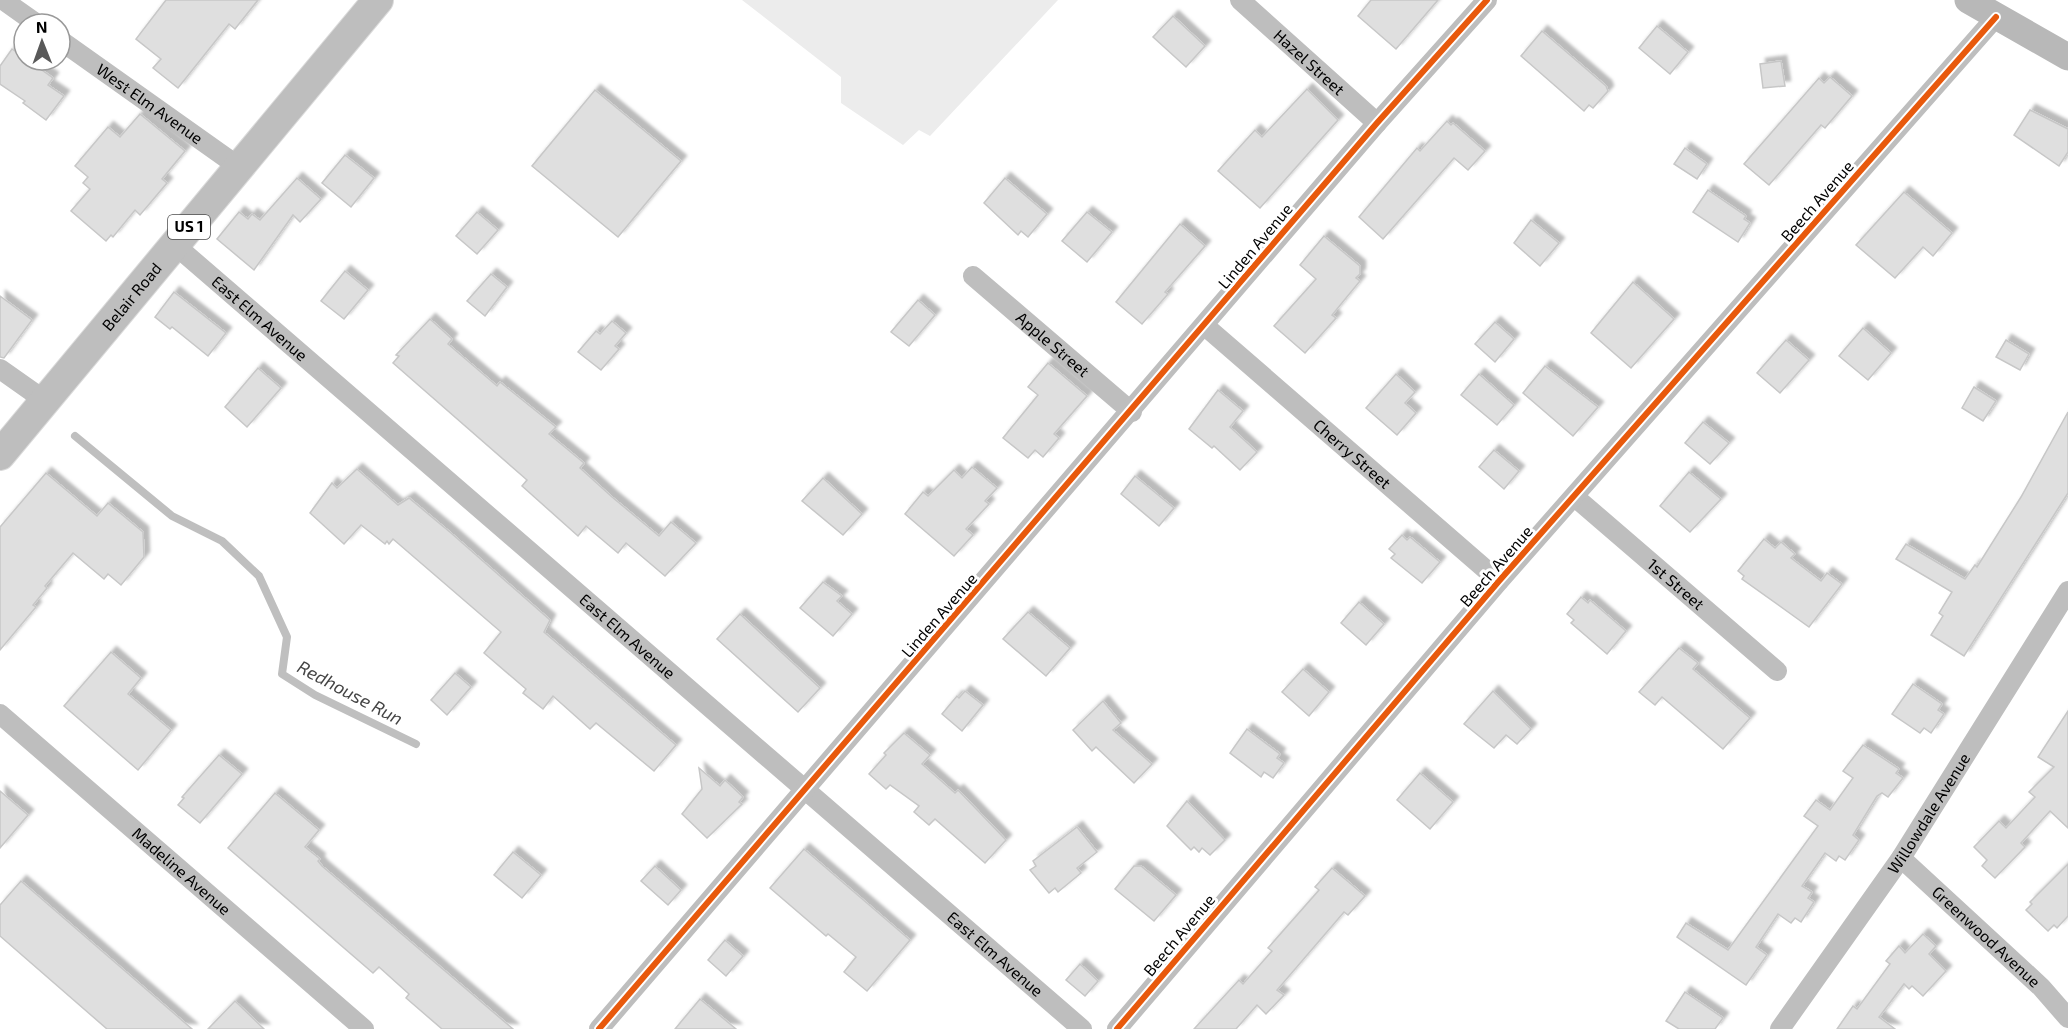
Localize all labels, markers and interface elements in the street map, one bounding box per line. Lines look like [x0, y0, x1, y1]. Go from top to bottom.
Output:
north arrow [12, 12, 72, 72]
text: N [36, 17, 48, 36]
street label: Hazel Street [1270, 25, 1349, 98]
street label: West Elm Avenue [93, 59, 207, 147]
street label: Beech Avenue [1776, 156, 1857, 245]
street label: Linden Avenue [1213, 199, 1296, 292]
road number: US 1 [168, 215, 210, 239]
street label: Belair Road [98, 258, 165, 334]
street label: East Elm Avenue [208, 271, 312, 364]
street label: Apple Street [1013, 307, 1093, 380]
street label: Cherry Street [1310, 415, 1395, 492]
street label: Beech Avenue [1455, 521, 1536, 610]
street label: 1st Street [1644, 554, 1709, 613]
street label: Linden Avenue [897, 569, 980, 661]
street label: East Elm Avenue [576, 589, 679, 682]
water label: Redhouse Run [294, 655, 407, 729]
street label: Willowdale Avenue [1883, 749, 1973, 877]
street label: Madeline Avenue [129, 823, 235, 918]
street label: Greenwood Avenue [1929, 882, 2045, 991]
street label: Beech Avenue [1139, 890, 1218, 979]
street label: East Elm Avenue [944, 907, 1047, 1000]

